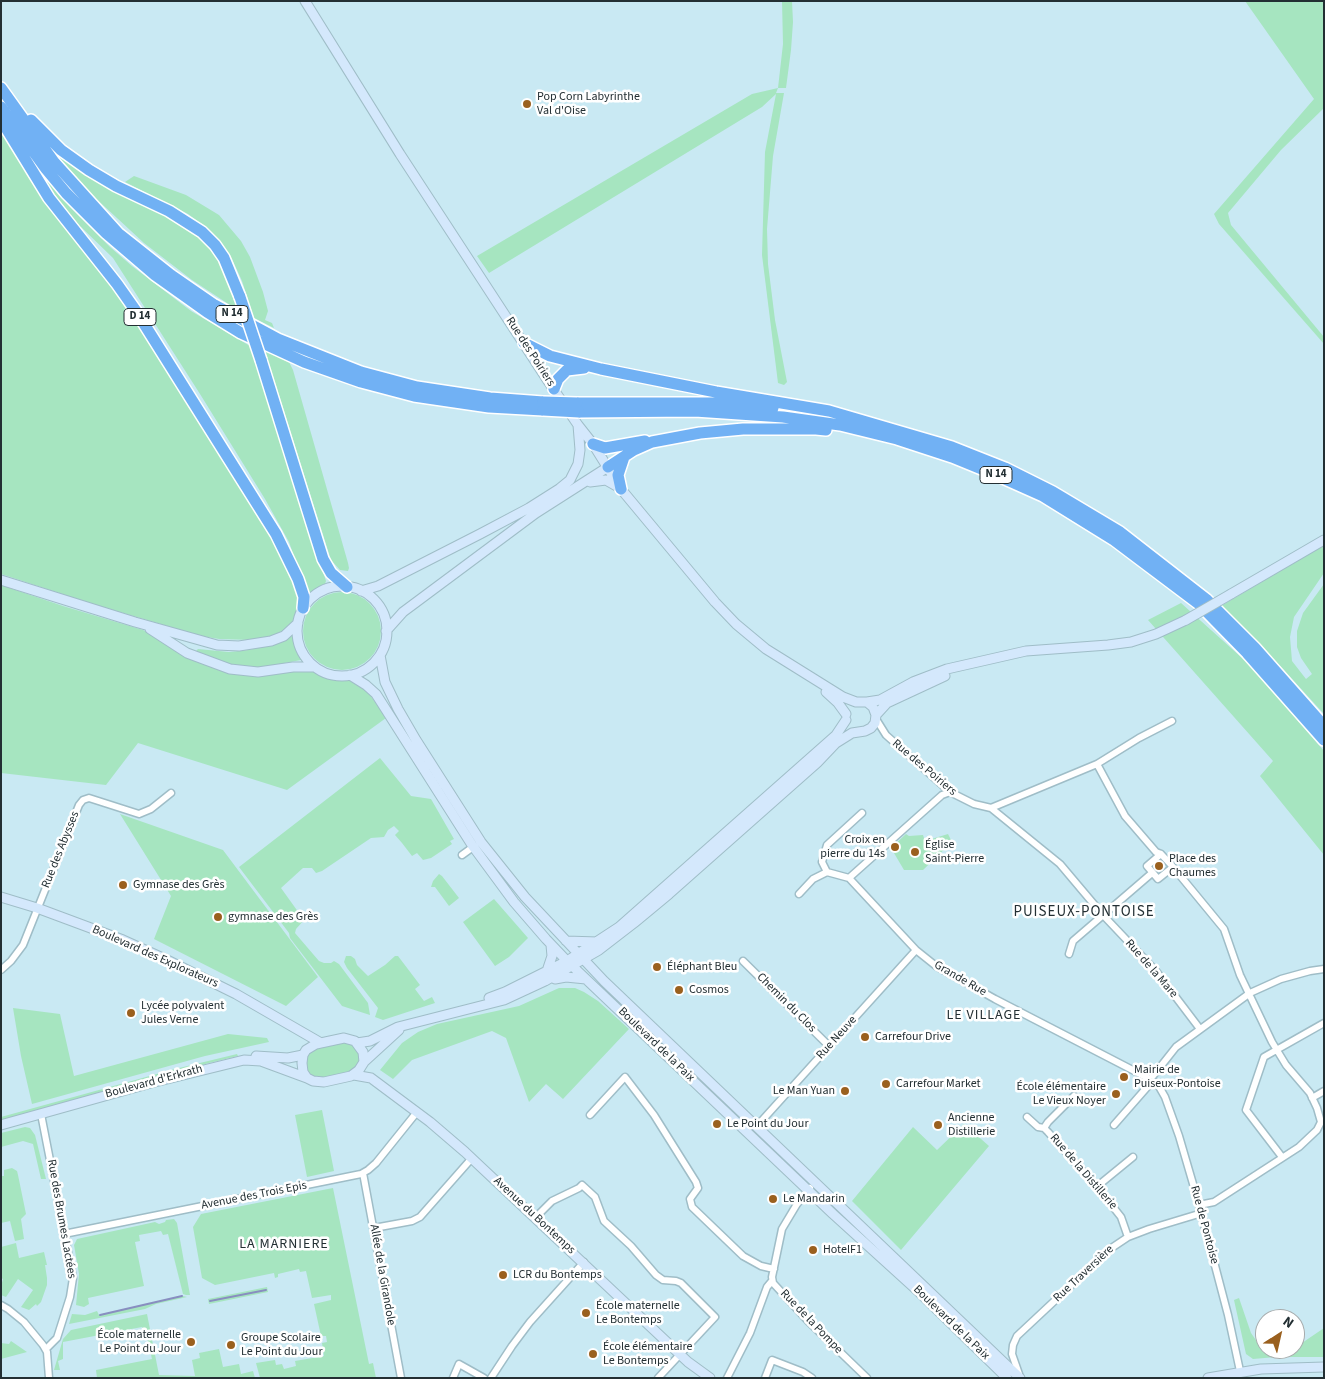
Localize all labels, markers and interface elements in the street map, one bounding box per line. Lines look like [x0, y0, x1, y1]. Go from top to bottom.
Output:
place label: Pop Corn Labyrinthe Val d'Oise [537, 90, 640, 118]
marker: Pop Corn Labyrinthe Val d'Oise [521, 98, 533, 110]
road number: N 14 [216, 306, 248, 322]
road number: D 14 [124, 308, 156, 326]
street label: Rue des Poiriers [502, 315, 558, 389]
road number: N 14 [980, 466, 1012, 484]
street label: Rue des Poiriers [889, 737, 959, 799]
street label: Rue des Abysses [39, 810, 83, 890]
place label: Croix en pierre du 14s [820, 833, 885, 861]
place label: Église Saint-Pierre [925, 838, 984, 866]
marker: Croix en pierre du 14s [889, 841, 901, 853]
marker: Église Saint-Pierre [909, 846, 921, 858]
place label: Place des Chaumes [1169, 852, 1216, 880]
marker: Place des Chaumes [1153, 860, 1165, 872]
place label: Gymnase des Grès [133, 878, 224, 892]
marker: Gymnase des Grès [117, 879, 129, 891]
district label: PUISEUX-PONTOISE [1011, 904, 1157, 922]
place label: gymnase des Grès [228, 910, 318, 924]
marker: gymnase des Grès [212, 911, 224, 923]
street label: Boulevard des Explorateurs [90, 923, 220, 991]
street label: Rue de la Mare [1122, 937, 1180, 1001]
street label: Grande Rue [931, 958, 989, 1000]
place label: Éléphant Bleu [667, 960, 737, 974]
marker: Éléphant Bleu [651, 961, 663, 973]
street label: Chemin du Clos [753, 970, 819, 1036]
place label: Cosmos [689, 983, 729, 997]
marker: Cosmos [673, 984, 685, 996]
place label: Lycée polyvalent Jules Verne [141, 999, 224, 1027]
street label: Boulevard de la Paix [615, 1005, 697, 1085]
marker: Lycée polyvalent Jules Verne [125, 1007, 137, 1019]
district label: LE VILLAGE [945, 1008, 1023, 1024]
street label: Rue Neuve [814, 1013, 860, 1063]
place label: Carrefour Drive [875, 1030, 951, 1044]
marker: Carrefour Drive [859, 1031, 871, 1043]
street label: Boulevard d'Erkrath [104, 1062, 204, 1102]
place label: Mairie de Puiseux-Pontoise [1134, 1063, 1221, 1091]
marker: Mairie de Puiseux-Pontoise [1118, 1071, 1130, 1083]
place label: Carrefour Market [896, 1077, 981, 1091]
marker: Carrefour Market [880, 1078, 892, 1090]
place label: École élémentaire Le Vieux Noyer [1016, 1080, 1106, 1108]
place label: Le Man Yuan [773, 1084, 835, 1098]
marker: Le Man Yuan [839, 1085, 851, 1097]
marker: École élémentaire Le Vieux Noyer [1110, 1088, 1122, 1100]
place label: Ancienne Distillerie [948, 1111, 995, 1139]
place label: Le Point du Jour [727, 1117, 809, 1131]
marker: Le Point du Jour [711, 1118, 723, 1130]
marker: Ancienne Distillerie [932, 1119, 944, 1131]
street label: Rue de la Distillerie [1046, 1131, 1120, 1213]
street label: Rue des Brumes Lactées [43, 1158, 79, 1280]
street label: Avenue du Bontemps [490, 1174, 578, 1258]
street label: Avenue des Trois Epis [200, 1179, 308, 1213]
street label: Rue de Pontoise [1187, 1184, 1221, 1266]
place label: Le Mandarin [783, 1192, 845, 1206]
marker: Le Mandarin [767, 1193, 779, 1205]
street label: Allée de la Girandole [366, 1223, 398, 1327]
district label: LA MARNIERE [238, 1237, 330, 1253]
street label: Rue Traversière [1051, 1242, 1117, 1306]
place label: HotelF1 [823, 1243, 862, 1257]
marker: HotelF1 [807, 1244, 819, 1256]
place label: LCR du Bontemps [513, 1268, 602, 1282]
marker: LCR du Bontemps [497, 1269, 509, 1281]
street label: Boulevard de la Paix [910, 1283, 992, 1363]
street label: Rue de la Pompe [777, 1287, 845, 1357]
place label: École maternelle Le Bontemps [596, 1299, 680, 1327]
marker: École maternelle Le Bontemps [580, 1307, 592, 1319]
north arrow [1255, 1309, 1305, 1359]
text: N [1278, 1312, 1298, 1333]
place label: École maternelle Le Point du Jour [97, 1328, 181, 1356]
place label: Groupe Scolaire Le Point du Jour [241, 1331, 323, 1359]
marker: École maternelle Le Point du Jour [185, 1336, 197, 1348]
marker: Groupe Scolaire Le Point du Jour [225, 1339, 237, 1351]
place label: École élémentaire Le Bontemps [603, 1340, 693, 1368]
marker: École élémentaire Le Bontemps [587, 1348, 599, 1360]

